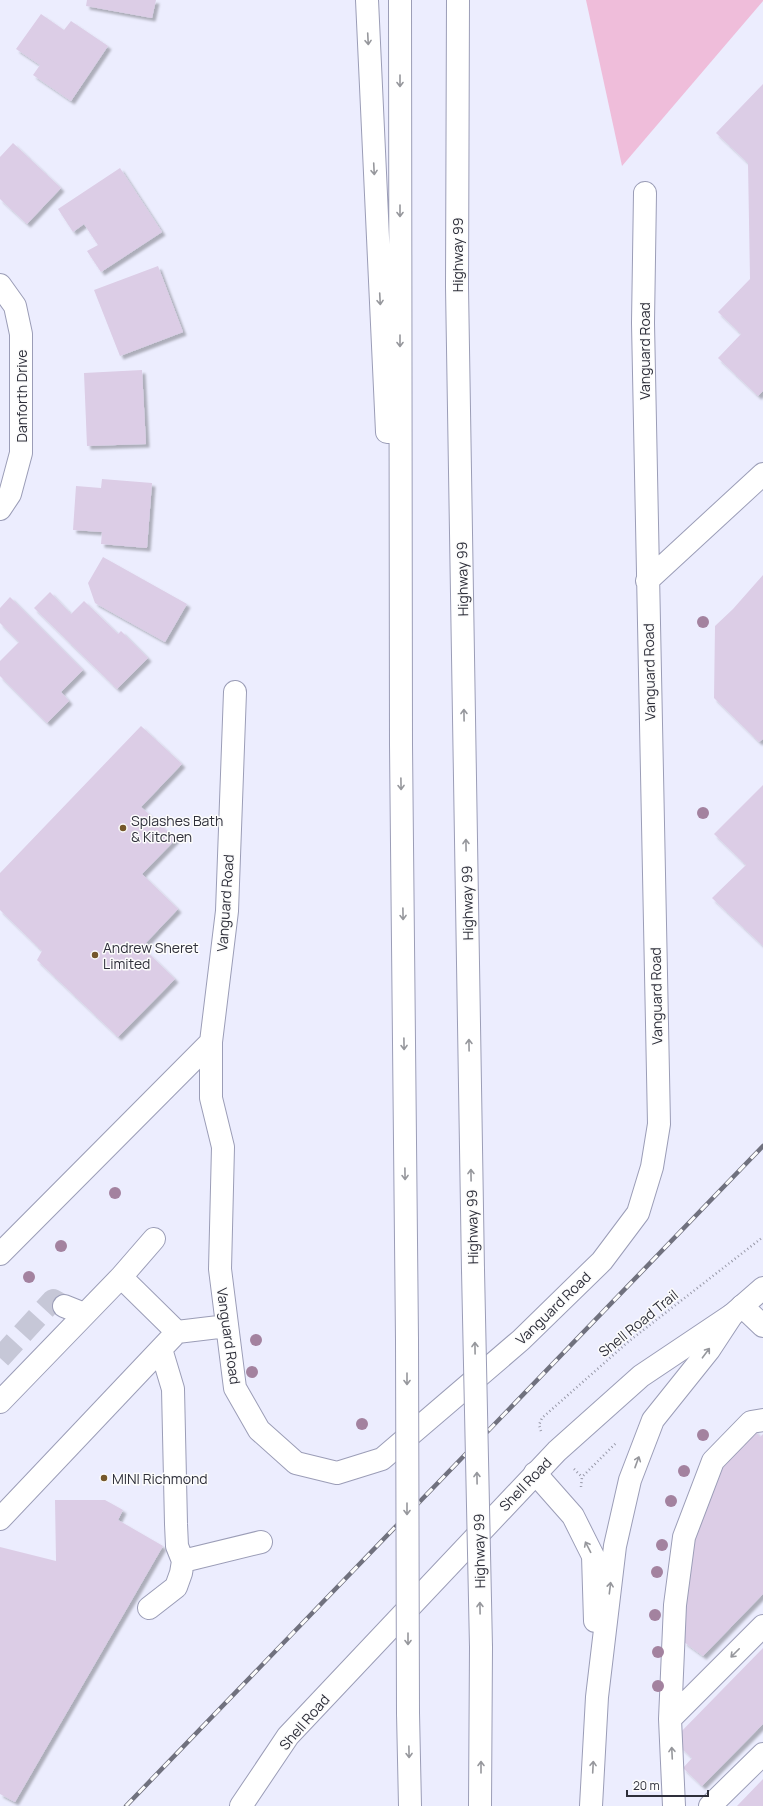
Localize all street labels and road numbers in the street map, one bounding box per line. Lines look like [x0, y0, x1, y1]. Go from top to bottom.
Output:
street label: Highway 99 [448, 218, 467, 292]
street label: Vanguard Road [635, 302, 654, 400]
street label: Danforth Drive [12, 350, 31, 442]
street label: Highway 99 [452, 541, 472, 617]
street label: Vanguard Road [639, 623, 659, 721]
street label: Vanguard Road [212, 854, 238, 952]
street label: Highway 99 [457, 865, 477, 941]
street label: Vanguard Road [646, 947, 666, 1045]
street label: Highway 99 [462, 1189, 482, 1265]
street label: Vanguard Road [511, 1267, 595, 1349]
street label: Shell Road Trail [594, 1285, 682, 1361]
street label: Vanguard Road [213, 1286, 245, 1386]
street label: Shell Road [495, 1453, 555, 1515]
street label: Highway 99 [469, 1513, 489, 1589]
street label: Shell Road [275, 1690, 333, 1754]

